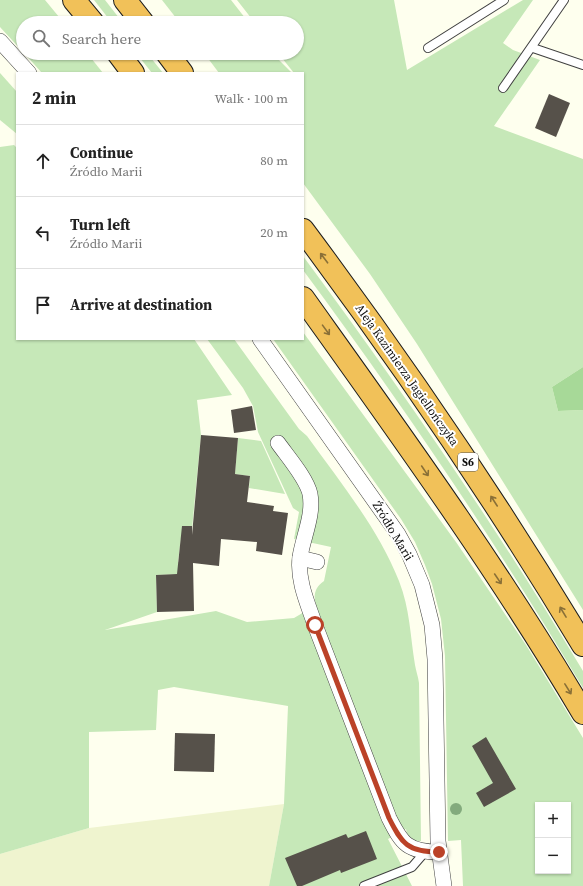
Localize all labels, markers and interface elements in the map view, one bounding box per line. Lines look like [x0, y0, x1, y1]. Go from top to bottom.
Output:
search box [16, 16, 304, 60]
icon: search [30, 27, 52, 49]
text: Search here [62, 28, 141, 49]
text: 2 min [32, 86, 76, 110]
text: Walk · 100 m [215, 90, 288, 107]
text: Continue [70, 142, 133, 163]
icon: ahead [32, 150, 54, 172]
text: 80 m [260, 152, 288, 169]
text: Źródło Marii [70, 163, 142, 180]
text: Turn left [70, 214, 130, 235]
icon: left [32, 222, 54, 244]
text: 20 m [260, 224, 288, 241]
text: Źródło Marii [70, 235, 142, 252]
one-way arrow [319, 252, 328, 263]
icon: arrive [32, 294, 54, 316]
text: Arrive at destination [70, 294, 212, 315]
street label: Aleja Kazimierza Jagiellończyka [352, 301, 463, 450]
one-way arrow [322, 324, 330, 335]
road number: S6 [458, 453, 478, 471]
one-way arrow [421, 465, 429, 476]
one-way arrow [490, 496, 498, 507]
street label: Źródło Marii [369, 498, 417, 564]
one-way arrow [494, 573, 502, 584]
one-way arrow [558, 606, 566, 618]
route start [306, 616, 324, 634]
one-way arrow [564, 683, 572, 694]
map controls [535, 802, 571, 874]
button: + [535, 802, 571, 838]
button: − [535, 838, 571, 874]
route end [430, 843, 448, 861]

